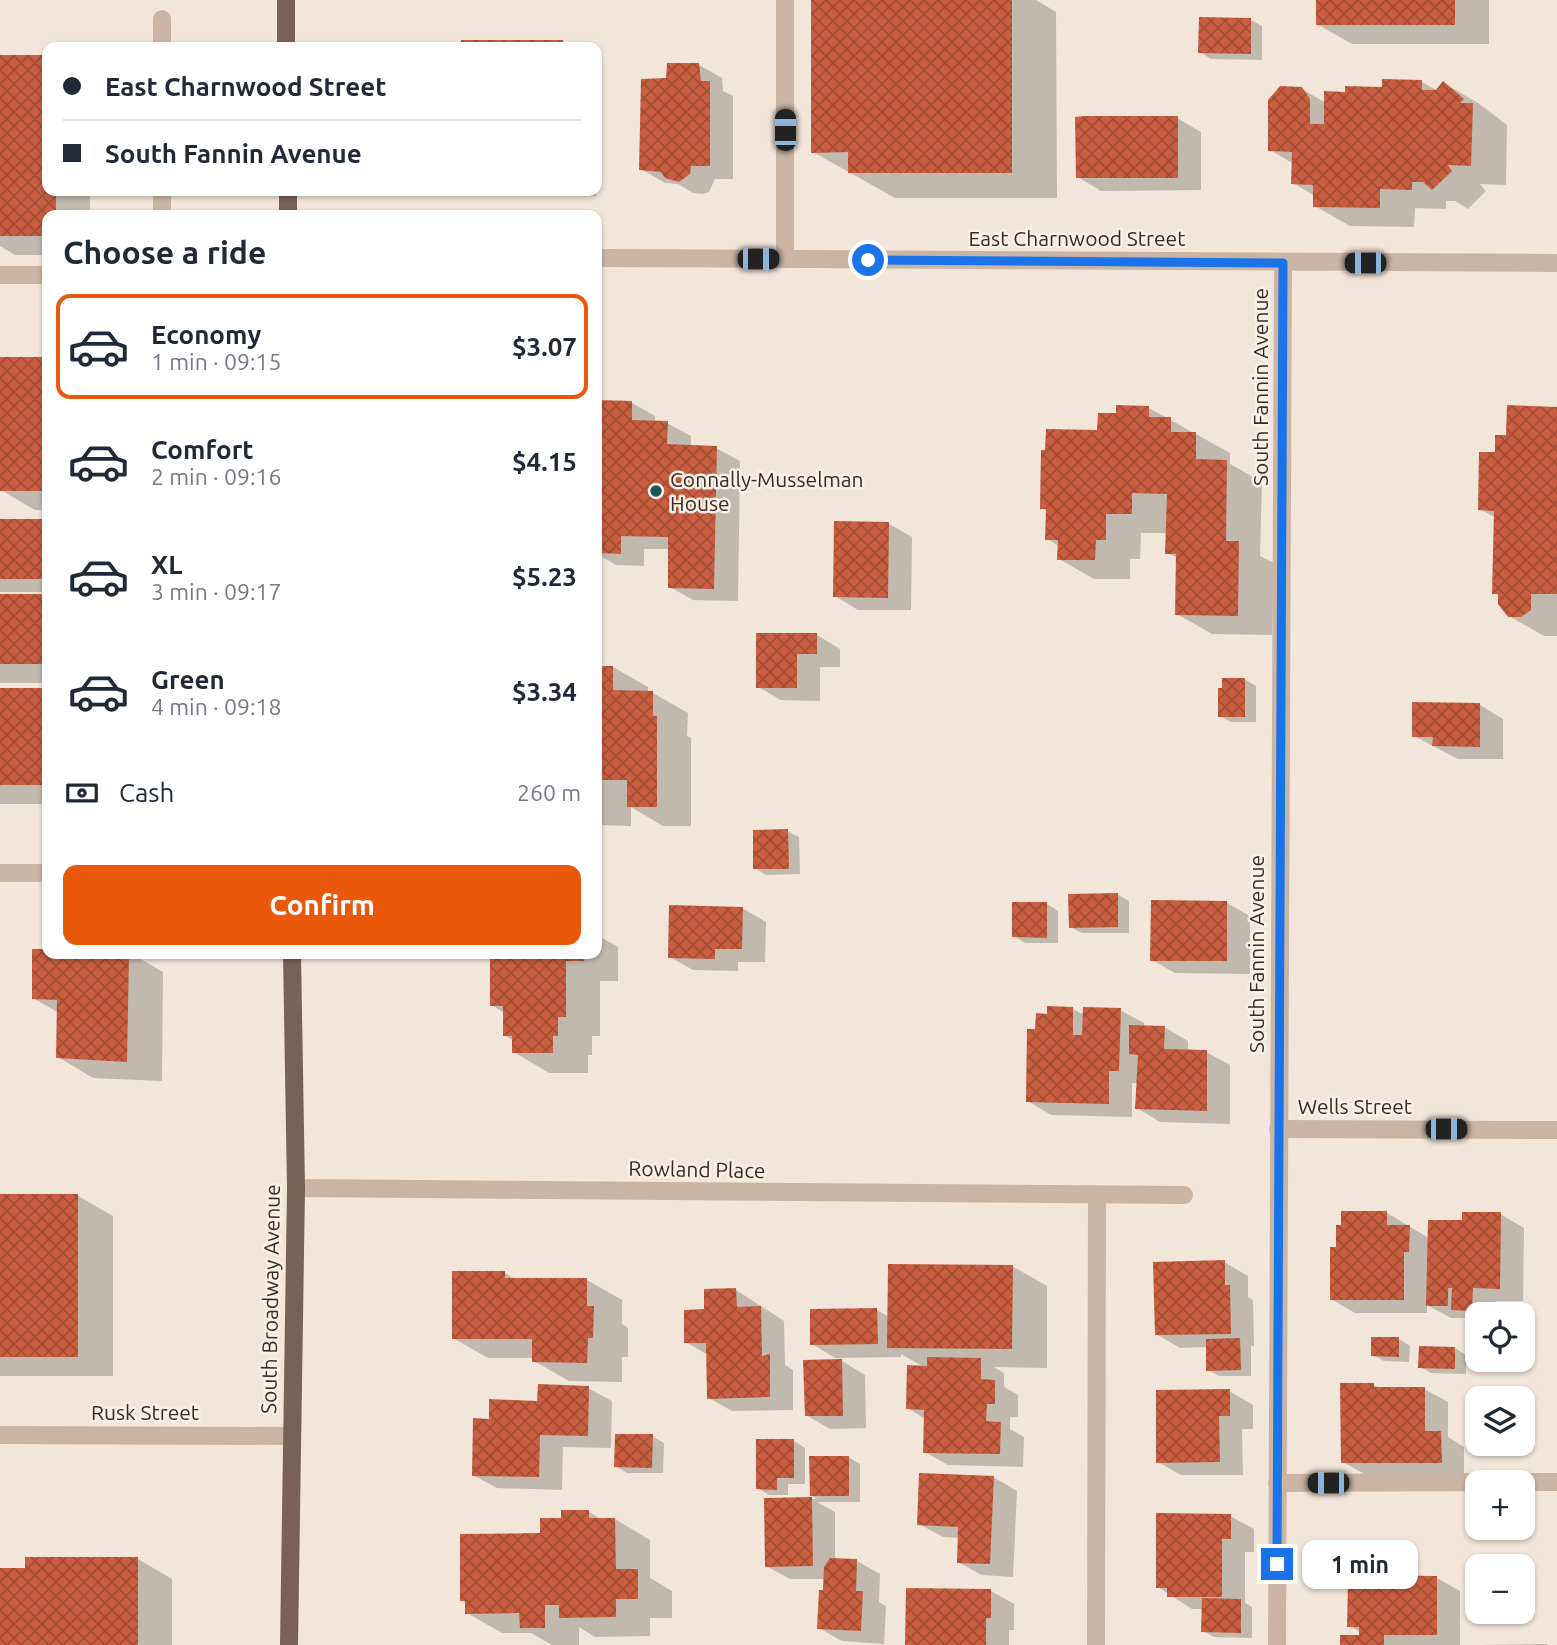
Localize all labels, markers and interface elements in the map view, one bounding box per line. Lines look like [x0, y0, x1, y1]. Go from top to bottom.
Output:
text: East Charnwood Street [105, 72, 386, 101]
car [775, 109, 796, 151]
text: South Fannin Avenue [105, 139, 362, 168]
street label: East Charnwood Street [969, 226, 1185, 250]
text: Choose a ride [63, 234, 266, 270]
route start [852, 244, 884, 276]
car [738, 249, 780, 270]
car [1345, 253, 1387, 274]
street label: South Fannin Avenue [1248, 288, 1272, 486]
icon: car [67, 315, 130, 378]
text: Economy [151, 320, 261, 349]
text: $3.07 [512, 332, 577, 361]
text: 1 min · 09:15 [151, 349, 282, 374]
icon: car [67, 430, 130, 493]
text: Comfort [151, 435, 254, 464]
text: $4.15 [512, 447, 577, 476]
text: 2 min · 09:16 [151, 464, 282, 489]
place label: Connally-Musselman House [670, 467, 864, 515]
marker: Connally-Musselman House [648, 483, 664, 499]
icon: car [67, 545, 130, 608]
text: XL [151, 550, 182, 579]
text: $5.23 [512, 562, 577, 591]
text: 3 min · 09:17 [151, 579, 282, 604]
icon: car [67, 660, 130, 723]
text: Green [151, 665, 225, 694]
text: $3.34 [512, 677, 577, 706]
text: 4 min · 09:18 [151, 694, 282, 719]
icon: cash [63, 774, 101, 812]
text: Cash [119, 778, 174, 807]
text: 260 m [517, 780, 581, 805]
street label: South Fannin Avenue [1244, 855, 1268, 1053]
button: Confirm [63, 865, 581, 945]
street label: Wells Street [1298, 1094, 1412, 1118]
car [1426, 1119, 1468, 1140]
street label: Rowland Place [628, 1156, 766, 1182]
street label: South Broadway Avenue [256, 1184, 284, 1414]
map controls [1465, 1302, 1535, 1624]
button: locate [1465, 1302, 1535, 1372]
button: layers [1465, 1386, 1535, 1456]
street label: Rusk Street [91, 1400, 199, 1424]
button: + [1465, 1470, 1535, 1540]
car [1308, 1473, 1350, 1494]
callout: 1 min [1302, 1540, 1417, 1588]
route end [1261, 1548, 1293, 1580]
text: 1 min [1331, 1552, 1389, 1577]
button: − [1465, 1554, 1535, 1624]

